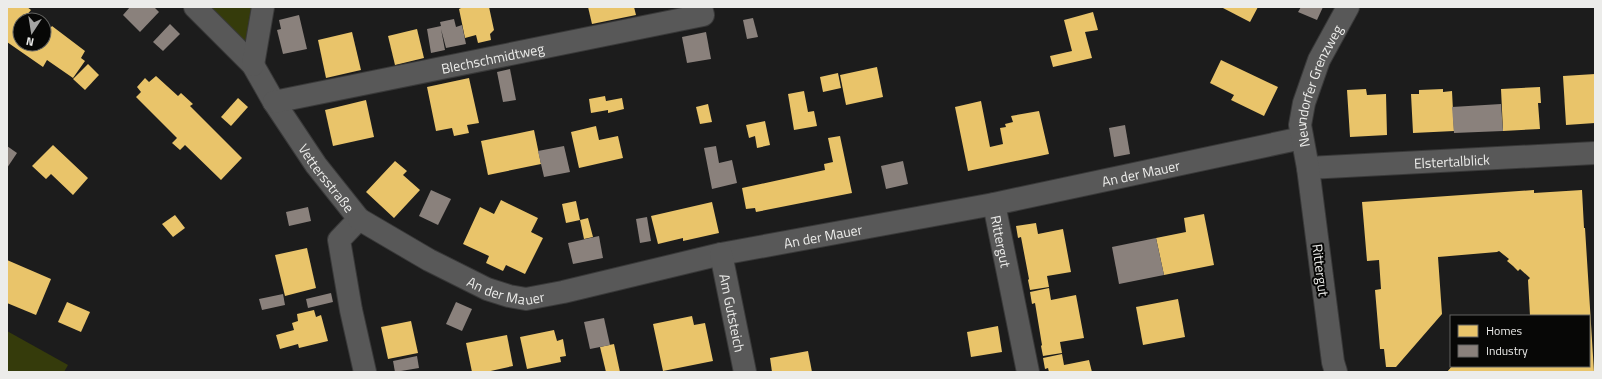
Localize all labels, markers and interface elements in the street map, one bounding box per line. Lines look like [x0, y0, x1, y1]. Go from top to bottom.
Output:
north arrow [12, 12, 52, 52]
street label: Neundorfer Grenzweg [1289, 21, 1347, 149]
text: N [25, 33, 35, 50]
street label: Blechschmidtweg [439, 37, 546, 78]
street label: Vettersstraße [294, 139, 360, 216]
street label: Elstertalblick [1413, 148, 1491, 173]
street label: An der Mauer [1100, 154, 1182, 191]
street label: Rittergut [986, 213, 1017, 269]
street label: An der Mauer [782, 218, 864, 253]
street label: Rittergut [1307, 242, 1335, 298]
street label: An der Mauer [464, 270, 546, 309]
street label: Am Gutsteich [715, 272, 751, 354]
legend [1450, 315, 1590, 367]
text: Homes [1486, 321, 1522, 340]
text: Industry [1486, 341, 1528, 360]

